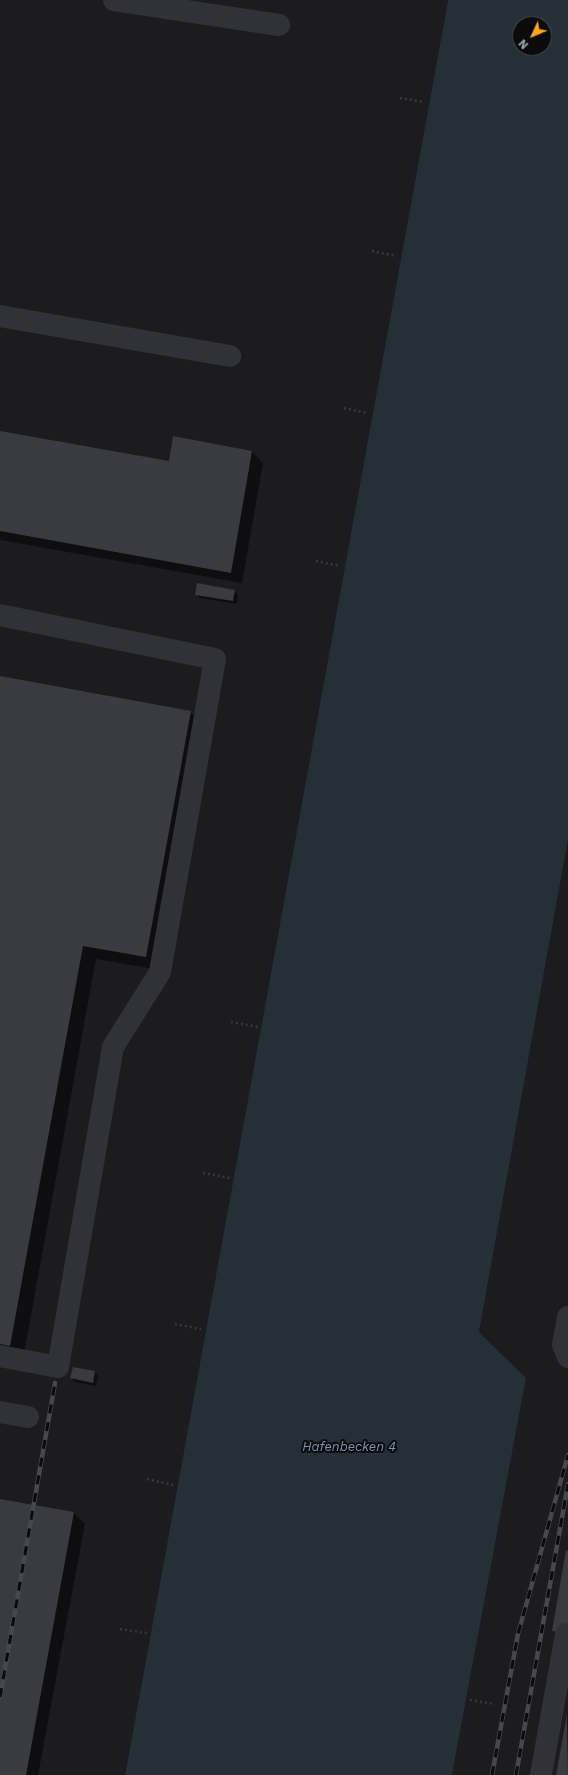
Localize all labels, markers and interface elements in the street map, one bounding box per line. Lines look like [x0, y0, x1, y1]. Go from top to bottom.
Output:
north arrow [512, 16, 552, 56]
text: N [516, 37, 531, 51]
water label: Hafenbecken 4 [302, 1439, 396, 1455]

